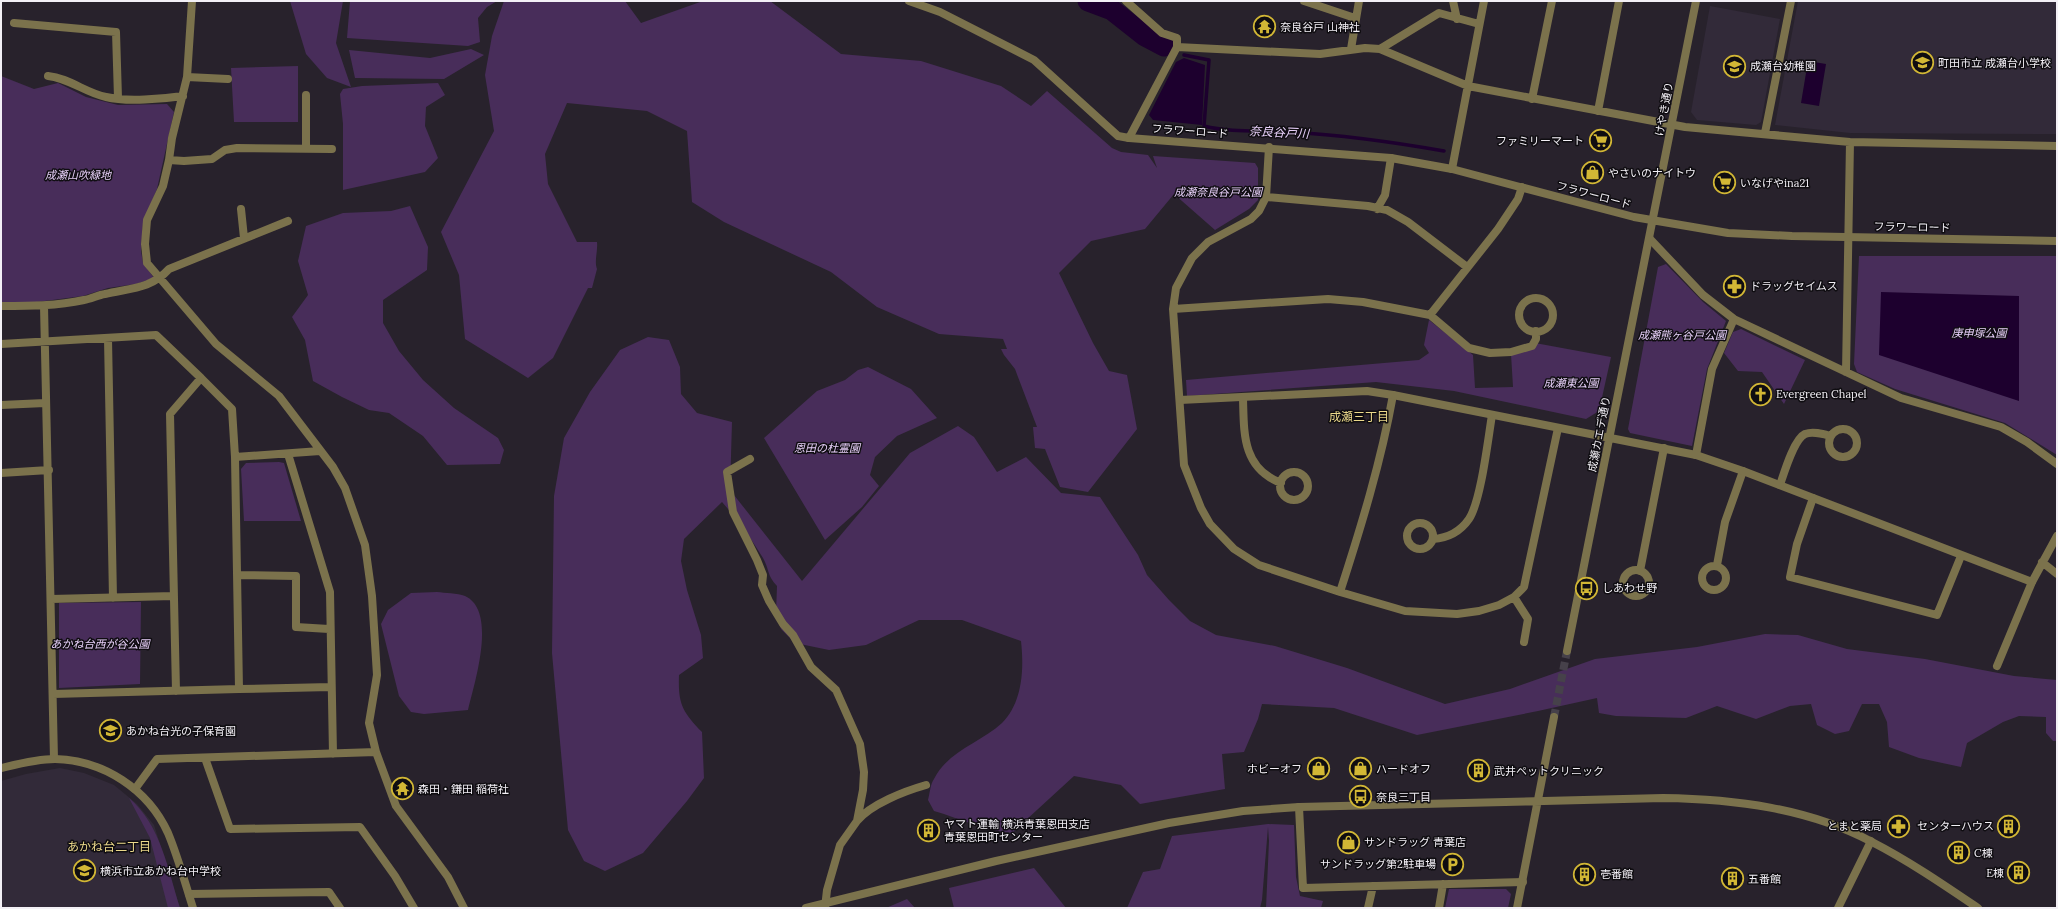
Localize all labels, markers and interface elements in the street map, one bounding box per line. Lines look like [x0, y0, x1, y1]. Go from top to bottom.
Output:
temple icon: 奈良谷戸 山神社 [1252, 14, 1278, 40]
place label: 奈良谷戸 山神社 [1280, 20, 1360, 34]
school or university icon: 町田市立 成瀬台小学校 [1909, 50, 1935, 76]
school or university icon: 成瀬台幼稚園 [1722, 53, 1748, 79]
place label: 町田市立 成瀬台小学校 [1938, 56, 2051, 70]
place label: 成瀬台幼稚園 [1750, 59, 1816, 73]
street label: けやき通り [1652, 81, 1676, 137]
street label: フラワーロード [1151, 121, 1229, 141]
water label: 奈良谷戸川 [1249, 123, 1311, 141]
supermarket icon: ファミリーマート [1587, 128, 1613, 154]
place label: ファミリーマート [1496, 134, 1584, 148]
shop icon: やさいのナイトウ [1580, 160, 1606, 186]
place label: やさいのナイトウ [1608, 166, 1696, 180]
park label: 成瀬山吹緑地 [45, 168, 112, 182]
supermarket icon: いなげやina21 [1712, 170, 1738, 196]
place label: いなげやina21 [1740, 176, 1809, 190]
street label: フラワーロード [1555, 178, 1633, 212]
park label: 成瀬奈良谷戸公園 [1174, 185, 1264, 199]
street label: フラワーロード [1873, 219, 1951, 235]
pharmacy icon: ドラッグセイムス [1722, 273, 1748, 299]
place label: ドラッグセイムス [1750, 279, 1838, 293]
park label: 庚申塚公園 [1952, 326, 2008, 340]
park label: 成瀬熊ヶ谷戸公園 [1638, 328, 1728, 342]
park label: 成瀬東公園 [1544, 376, 1600, 390]
church icon: Evergreen Chapel [1747, 381, 1773, 407]
place label: Evergreen Chapel [1776, 387, 1867, 401]
street label: 成瀬カエデ通り [1585, 395, 1613, 473]
district label: 成瀬三丁目 [1329, 409, 1389, 424]
park label: 恩田の杜霊園 [794, 441, 862, 455]
bus stop icon: しあわせ野 [1574, 575, 1600, 601]
place label: しあわせ野 [1602, 581, 1657, 595]
park label: あかね台西が谷公園 [51, 637, 151, 651]
school or university icon: あかね台光の子保育園 [97, 718, 123, 744]
place label: あかね台光の子保育園 [126, 724, 236, 738]
shop icon: ホビーオフ [1305, 756, 1331, 782]
shop icon: ハードオフ [1348, 756, 1374, 782]
building icon: 武井ペットクリニック [1465, 758, 1491, 784]
place label: ホビーオフ [1247, 762, 1302, 776]
place label: ハードオフ [1376, 762, 1431, 776]
place label: 武井ペットクリニック [1494, 764, 1604, 778]
temple icon: 森田・鎌田 稲荷社 [389, 776, 415, 802]
place label: 森田・鎌田 稲荷社 [418, 782, 509, 796]
bus stop icon: 奈良三丁目 [1347, 784, 1373, 810]
place label: 奈良三丁目 [1376, 790, 1431, 804]
pharmacy icon: とまと薬局 [1885, 813, 1911, 839]
building icon: センターハウス [1996, 813, 2022, 839]
building icon: ヤマト運輸 横浜青葉恩田支店 青葉恩田町センター [915, 817, 941, 843]
place label: ヤマト運輸 横浜青葉恩田支店 青葉恩田町センター [944, 817, 1090, 844]
place label: とまと薬局 [1827, 819, 1882, 833]
place label: センターハウス [1917, 819, 1994, 833]
shop icon: サンドラッグ 青葉店 [1336, 829, 1362, 855]
place label: サンドラッグ 青葉店 [1364, 835, 1466, 849]
district label: あかね台二丁目 [67, 839, 151, 854]
building icon: C棟 [1946, 840, 1972, 866]
place label: C棟 [1974, 846, 1993, 860]
parking icon: サンドラッグ第2駐車場 [1439, 851, 1465, 877]
place label: サンドラッグ第2駐車場 [1320, 857, 1436, 871]
school or university icon: 横浜市立あかね台中学校 [72, 858, 98, 884]
building icon: E棟 [2006, 860, 2032, 886]
building icon: 壱番館 [1571, 861, 1597, 887]
place label: 横浜市立あかね台中学校 [100, 864, 221, 878]
building icon: 五番館 [1719, 866, 1745, 892]
place label: E棟 [1986, 866, 2004, 880]
place label: 壱番館 [1600, 867, 1633, 881]
place label: 五番館 [1748, 872, 1781, 886]

